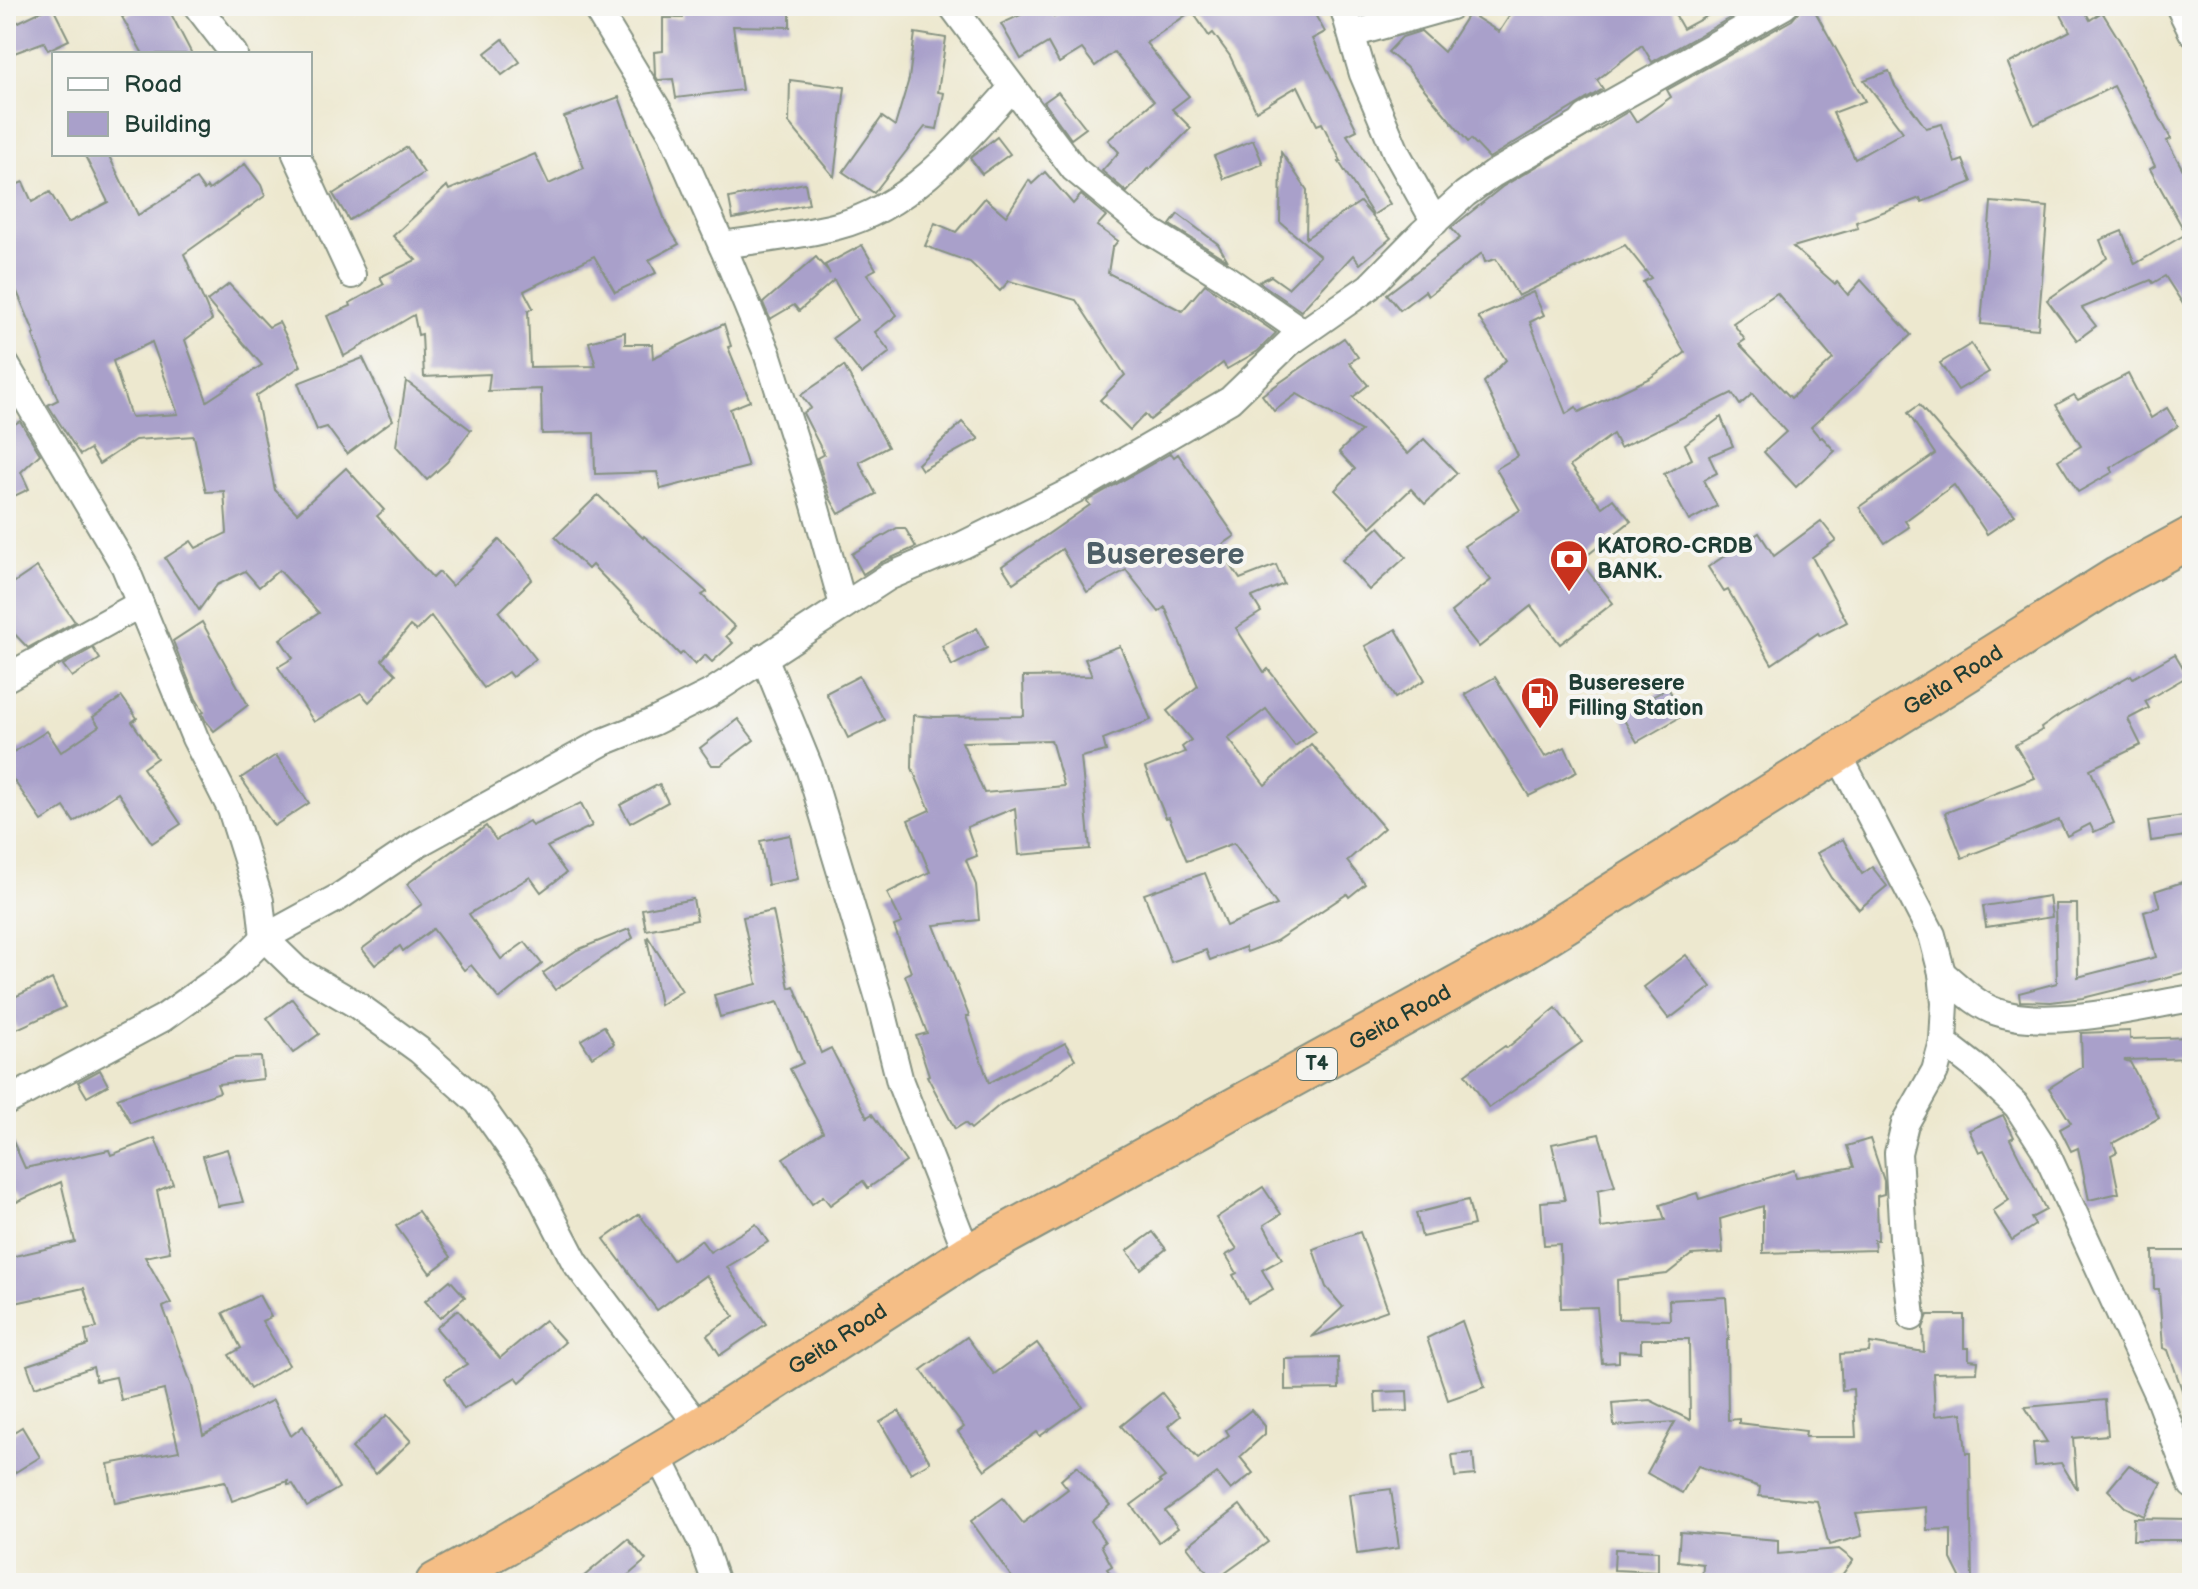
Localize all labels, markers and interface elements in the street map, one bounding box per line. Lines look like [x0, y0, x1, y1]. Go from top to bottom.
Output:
legend [52, 52, 312, 156]
text: Road [124, 70, 182, 99]
text: Building [124, 110, 211, 139]
place label: KATORO-CRDB BANK. [1597, 533, 1753, 585]
district label: Buseresere [1086, 537, 1245, 573]
bank icon: KATORO-CRDB BANK. [1548, 538, 1590, 593]
street label: Geita Road [1898, 639, 2008, 722]
place label: Buseresere Filling Station [1568, 670, 1704, 722]
fuel station icon: Buseresere Filling Station [1519, 675, 1561, 730]
street label: Geita Road [1344, 979, 1456, 1056]
road number: T4 [1297, 1048, 1337, 1080]
street label: Geita Road [783, 1297, 892, 1381]

